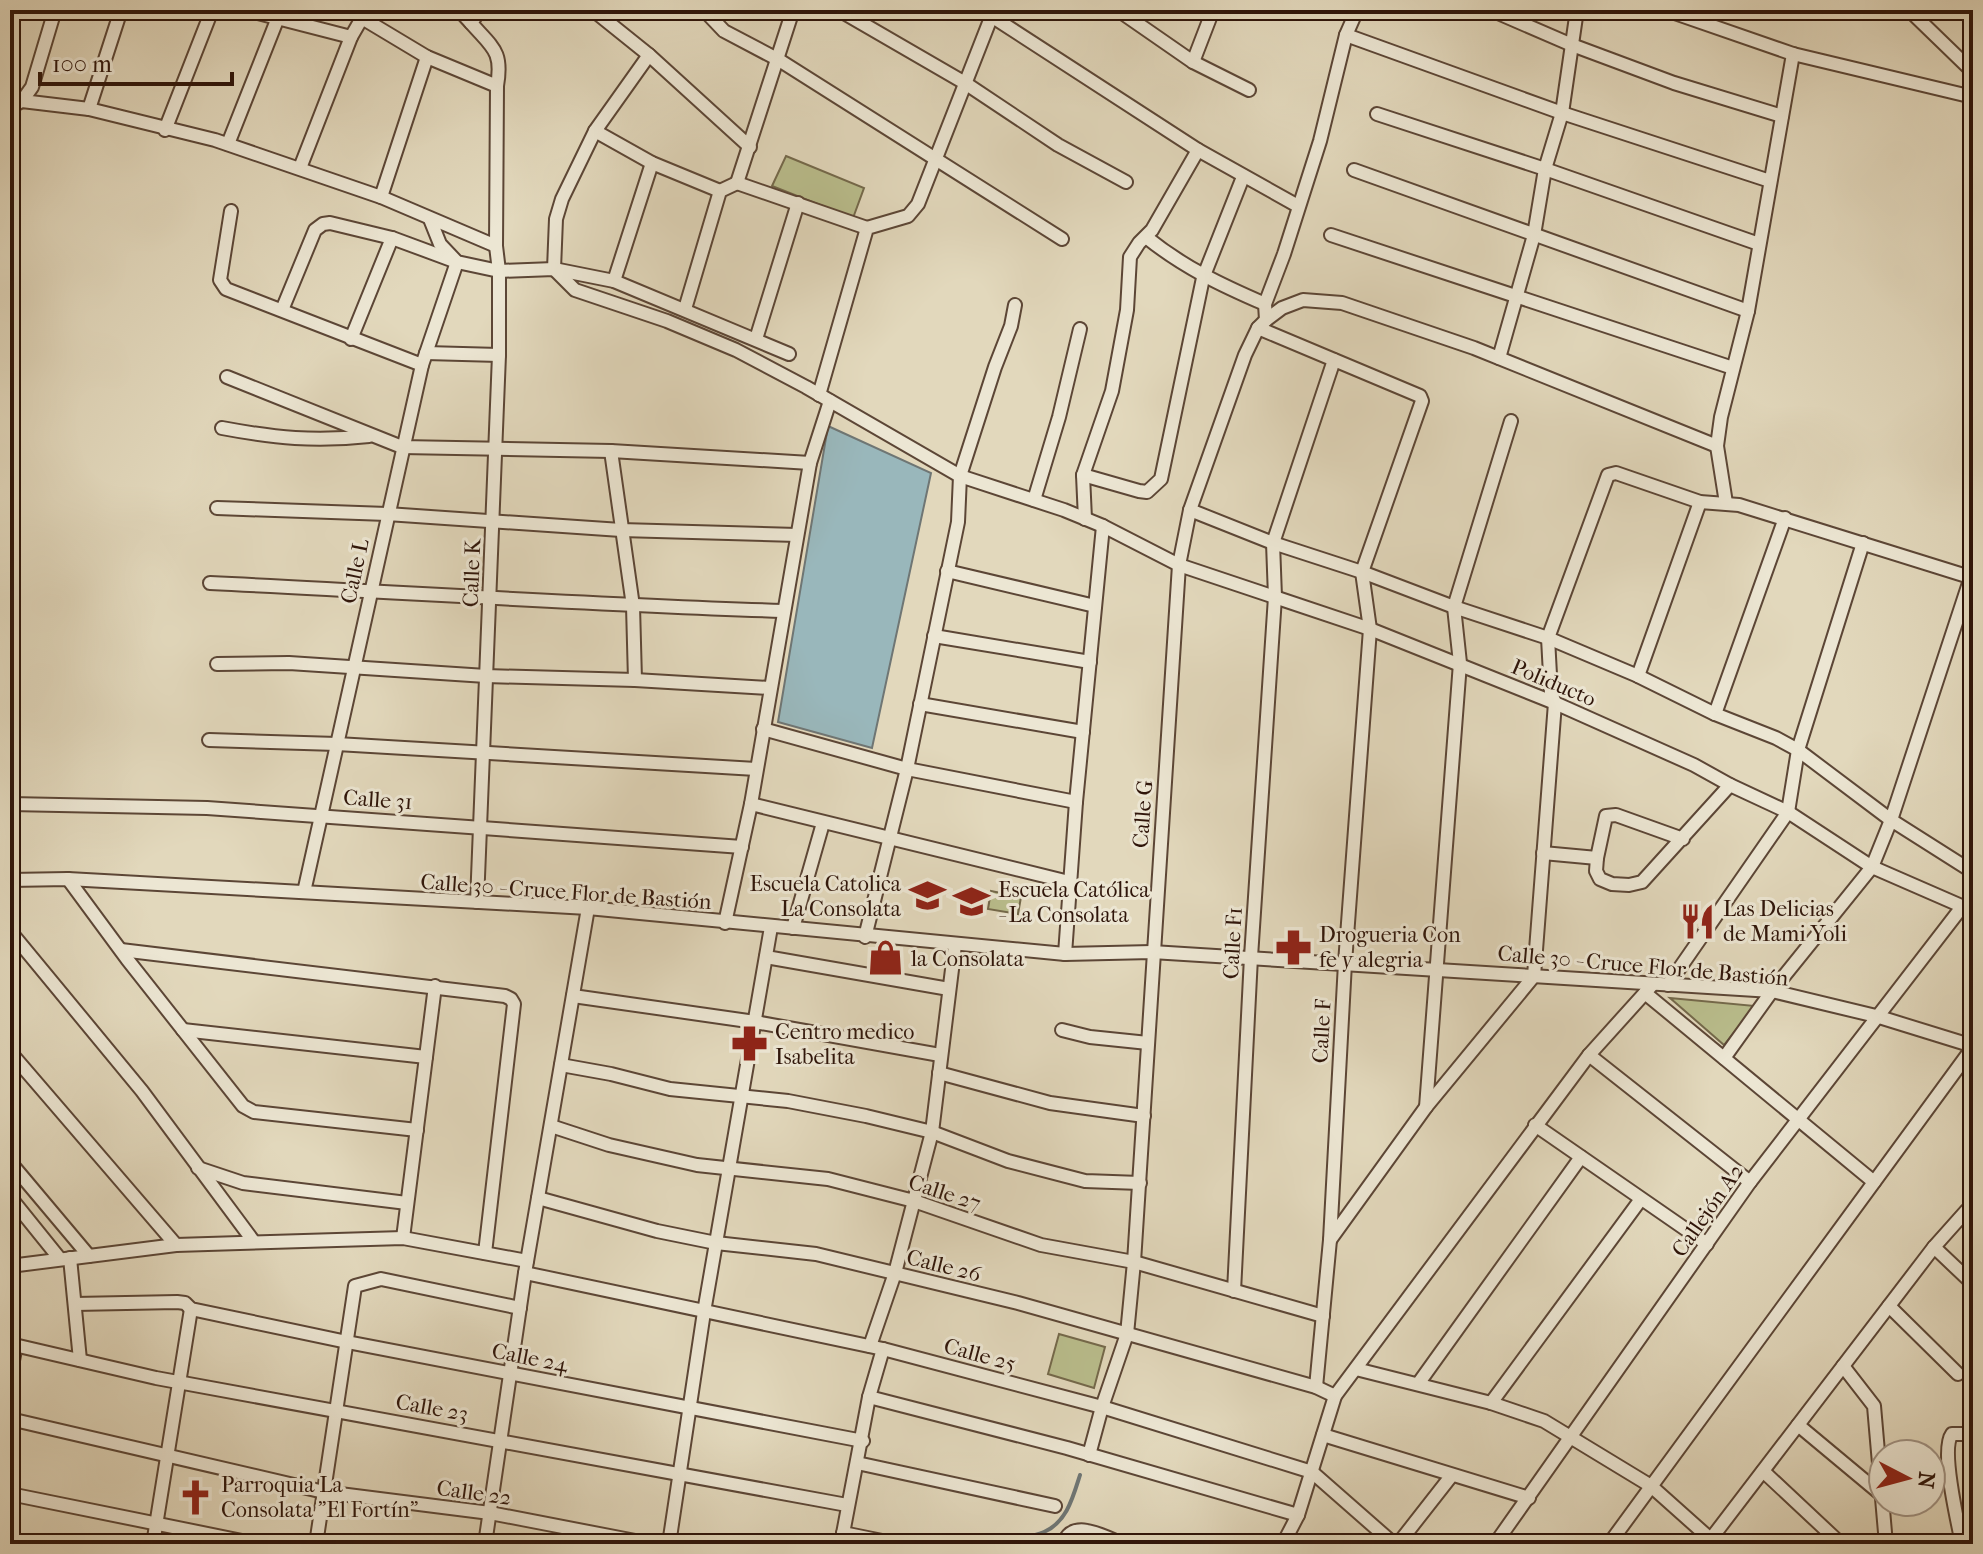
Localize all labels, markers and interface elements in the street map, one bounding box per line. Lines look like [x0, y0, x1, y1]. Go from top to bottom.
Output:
scale bar [40, 36, 232, 86]
text: 100 m [52, 50, 112, 78]
street label: Calle L [335, 536, 375, 606]
street label: Calle K [458, 537, 486, 608]
street label: Poliducto [1507, 654, 1600, 712]
street label: Calle G [1128, 779, 1158, 849]
street label: Calle 31 [342, 785, 413, 815]
street label: Calle 30 - Cruce Flor de Bastión [419, 869, 713, 915]
place label: Escuela Catolica La Consolata [750, 871, 902, 922]
school or university icon: Escuela Catolica La Consolata [908, 877, 946, 915]
place label: Escuela Católica - La Consolata [998, 877, 1150, 928]
school or university icon: Escuela Católica - La Consolata [953, 883, 991, 921]
place label: Las Delicias de Mami Yoli [1723, 896, 1847, 947]
restaurant icon: Las Delicias de Mami Yoli [1678, 902, 1716, 940]
street label: Calle F1 [1218, 906, 1248, 980]
place label: Drogueria Con fe y alegria [1319, 922, 1461, 973]
pharmacy icon: Drogueria Con fe y alegria [1274, 928, 1312, 966]
shop icon: la Consolata [866, 939, 904, 977]
street label: Calle 30 - Cruce Flor de Bastión [1496, 940, 1790, 992]
place label: la Consolata [910, 946, 1025, 972]
street label: Calle F [1307, 998, 1337, 1064]
place label: Centro medico Isabelita [775, 1019, 915, 1070]
pharmacy icon: Centro medico Isabelita [730, 1025, 768, 1063]
street label: Callejón A2 [1666, 1159, 1749, 1262]
street label: Calle 27 [905, 1169, 984, 1217]
street label: Calle 26 [904, 1244, 984, 1288]
street label: Calle 25 [941, 1333, 1019, 1377]
street label: Calle 24 [490, 1338, 571, 1378]
street label: Calle 23 [394, 1389, 470, 1427]
north arrow [1867, 1438, 1947, 1518]
text: N [1912, 1470, 1940, 1490]
place label: Parroquia La Consolata "El Fortín" [221, 1472, 418, 1523]
street label: Calle 22 [435, 1475, 513, 1511]
church icon: Parroquia La Consolata "El Fortín" [176, 1478, 214, 1516]

